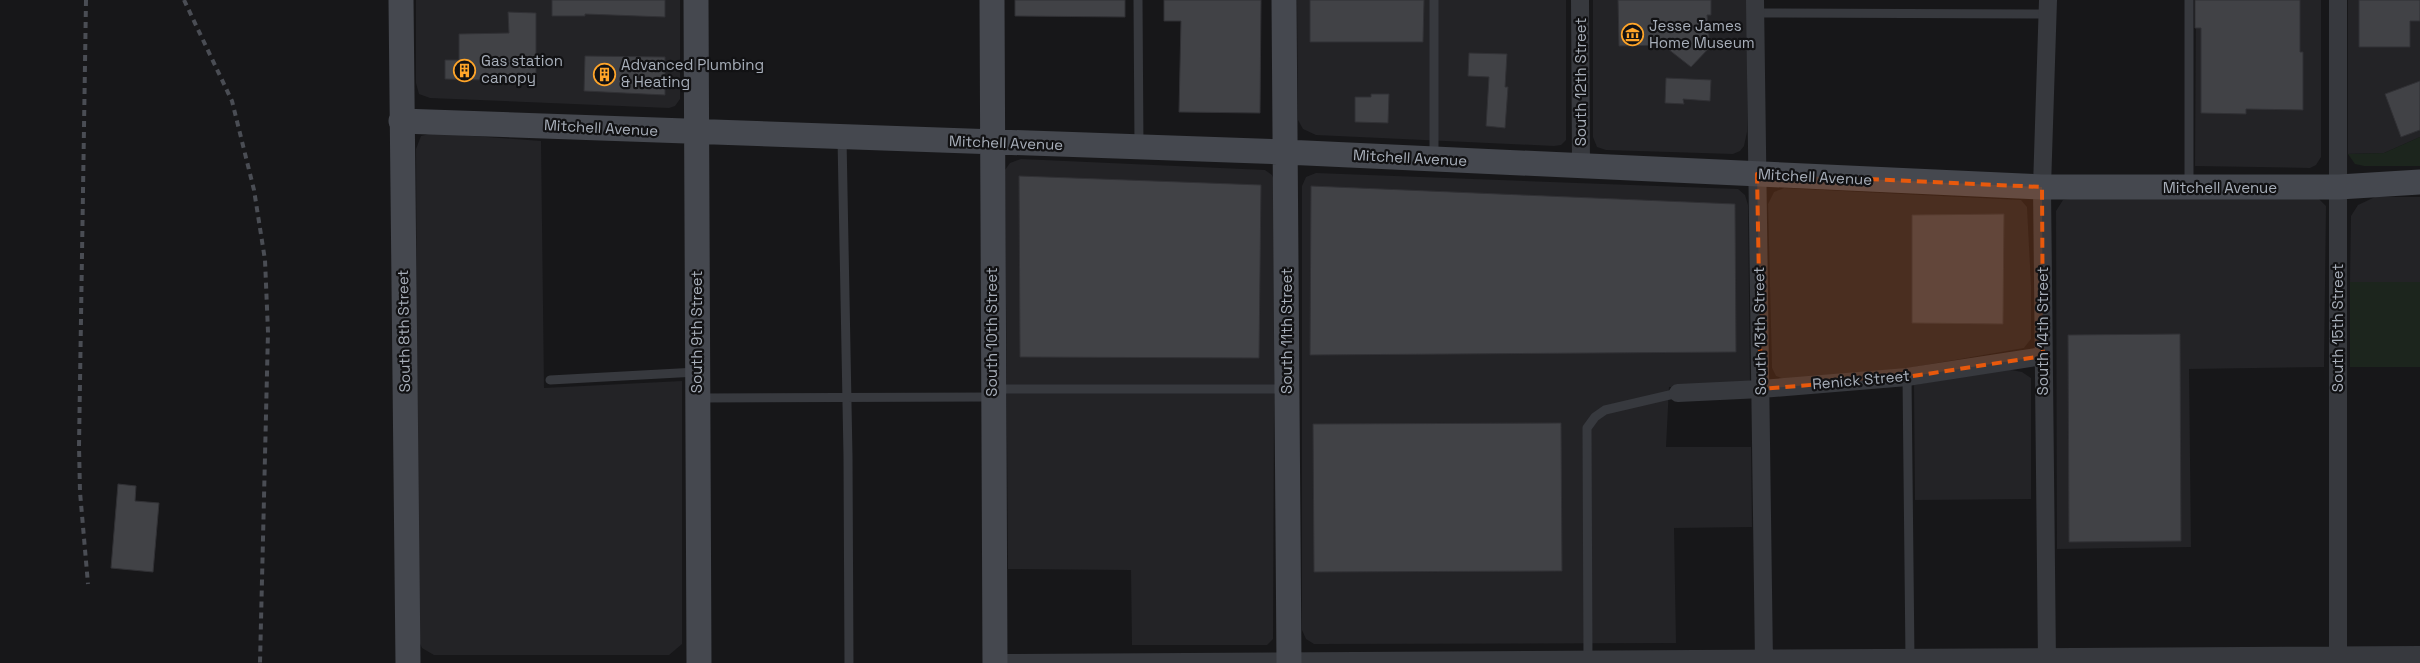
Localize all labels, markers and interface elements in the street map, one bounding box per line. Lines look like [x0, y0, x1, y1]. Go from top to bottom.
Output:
place label: Jesse James Home Museum [1649, 16, 1755, 52]
street label: South 12th Street [1571, 18, 1590, 146]
museum icon: Jesse James Home Museum [1621, 23, 1645, 47]
place label: Gas station canopy [481, 51, 563, 87]
place label: Advanced Plumbing & Heating [621, 55, 764, 91]
building icon: Gas station canopy [453, 58, 477, 82]
building icon: Advanced Plumbing & Heating [593, 62, 617, 86]
street label: Mitchell Avenue [543, 115, 659, 140]
street label: Mitchell Avenue [949, 131, 1064, 154]
street label: Mitchell Avenue [1352, 145, 1468, 170]
street label: Mitchell Avenue [1757, 164, 1873, 189]
street label: Mitchell Avenue [2163, 178, 2277, 197]
street label: South 15th Street [2328, 264, 2347, 392]
street label: South 13th Street [1749, 266, 1770, 396]
street label: South 14th Street [2033, 266, 2052, 396]
street label: South 10th Street [982, 267, 1001, 397]
street label: South 11th Street [1277, 268, 1296, 394]
street label: South 8th Street [393, 269, 414, 393]
street label: South 9th Street [687, 271, 706, 393]
street label: Renick Street [1811, 366, 1911, 393]

